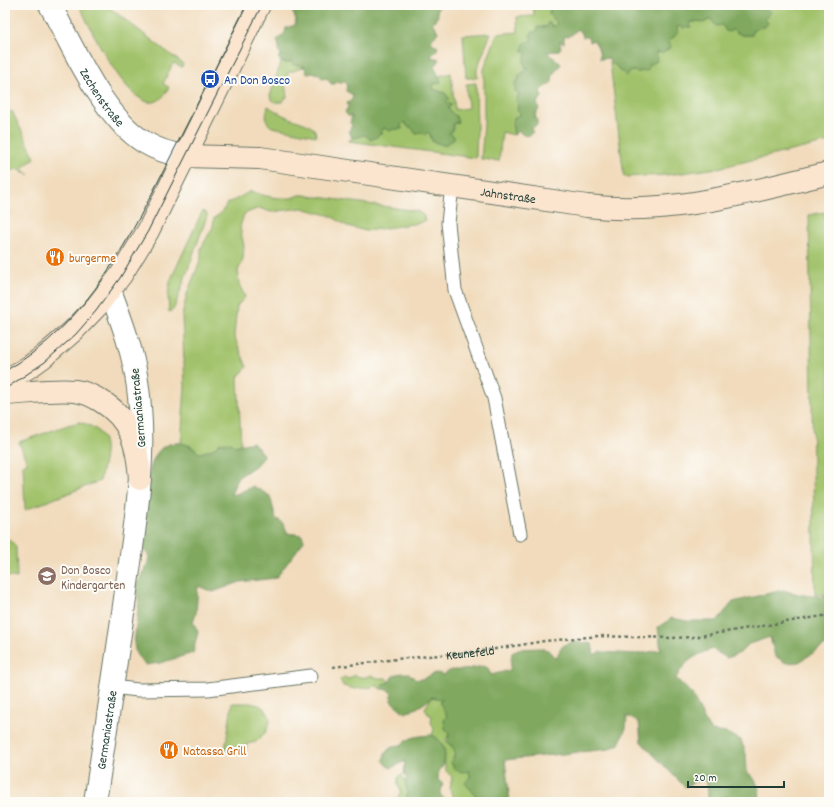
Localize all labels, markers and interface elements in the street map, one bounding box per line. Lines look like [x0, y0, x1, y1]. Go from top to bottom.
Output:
street label: Zechenstraße [73, 65, 128, 132]
bus stop icon: An Don Bosco [199, 68, 221, 90]
place label: An Don Bosco [224, 72, 290, 91]
street label: Jahnstraße [479, 183, 537, 210]
restaurant icon: burgerme [44, 246, 66, 268]
place label: burgerme [69, 250, 116, 269]
street label: Germaniastraße [127, 367, 152, 448]
place label: Don Bosco Kindergarten [61, 562, 125, 596]
school or university icon: Don Bosco Kindergarten [36, 565, 58, 587]
street label: Keunefeld [445, 642, 496, 666]
street label: Germaniastraße [93, 689, 124, 771]
restaurant icon: Natassa Grill [158, 739, 180, 761]
place label: Natassa Grill [183, 743, 246, 762]
scale bar [688, 763, 784, 789]
text: 20 m [694, 770, 717, 787]

